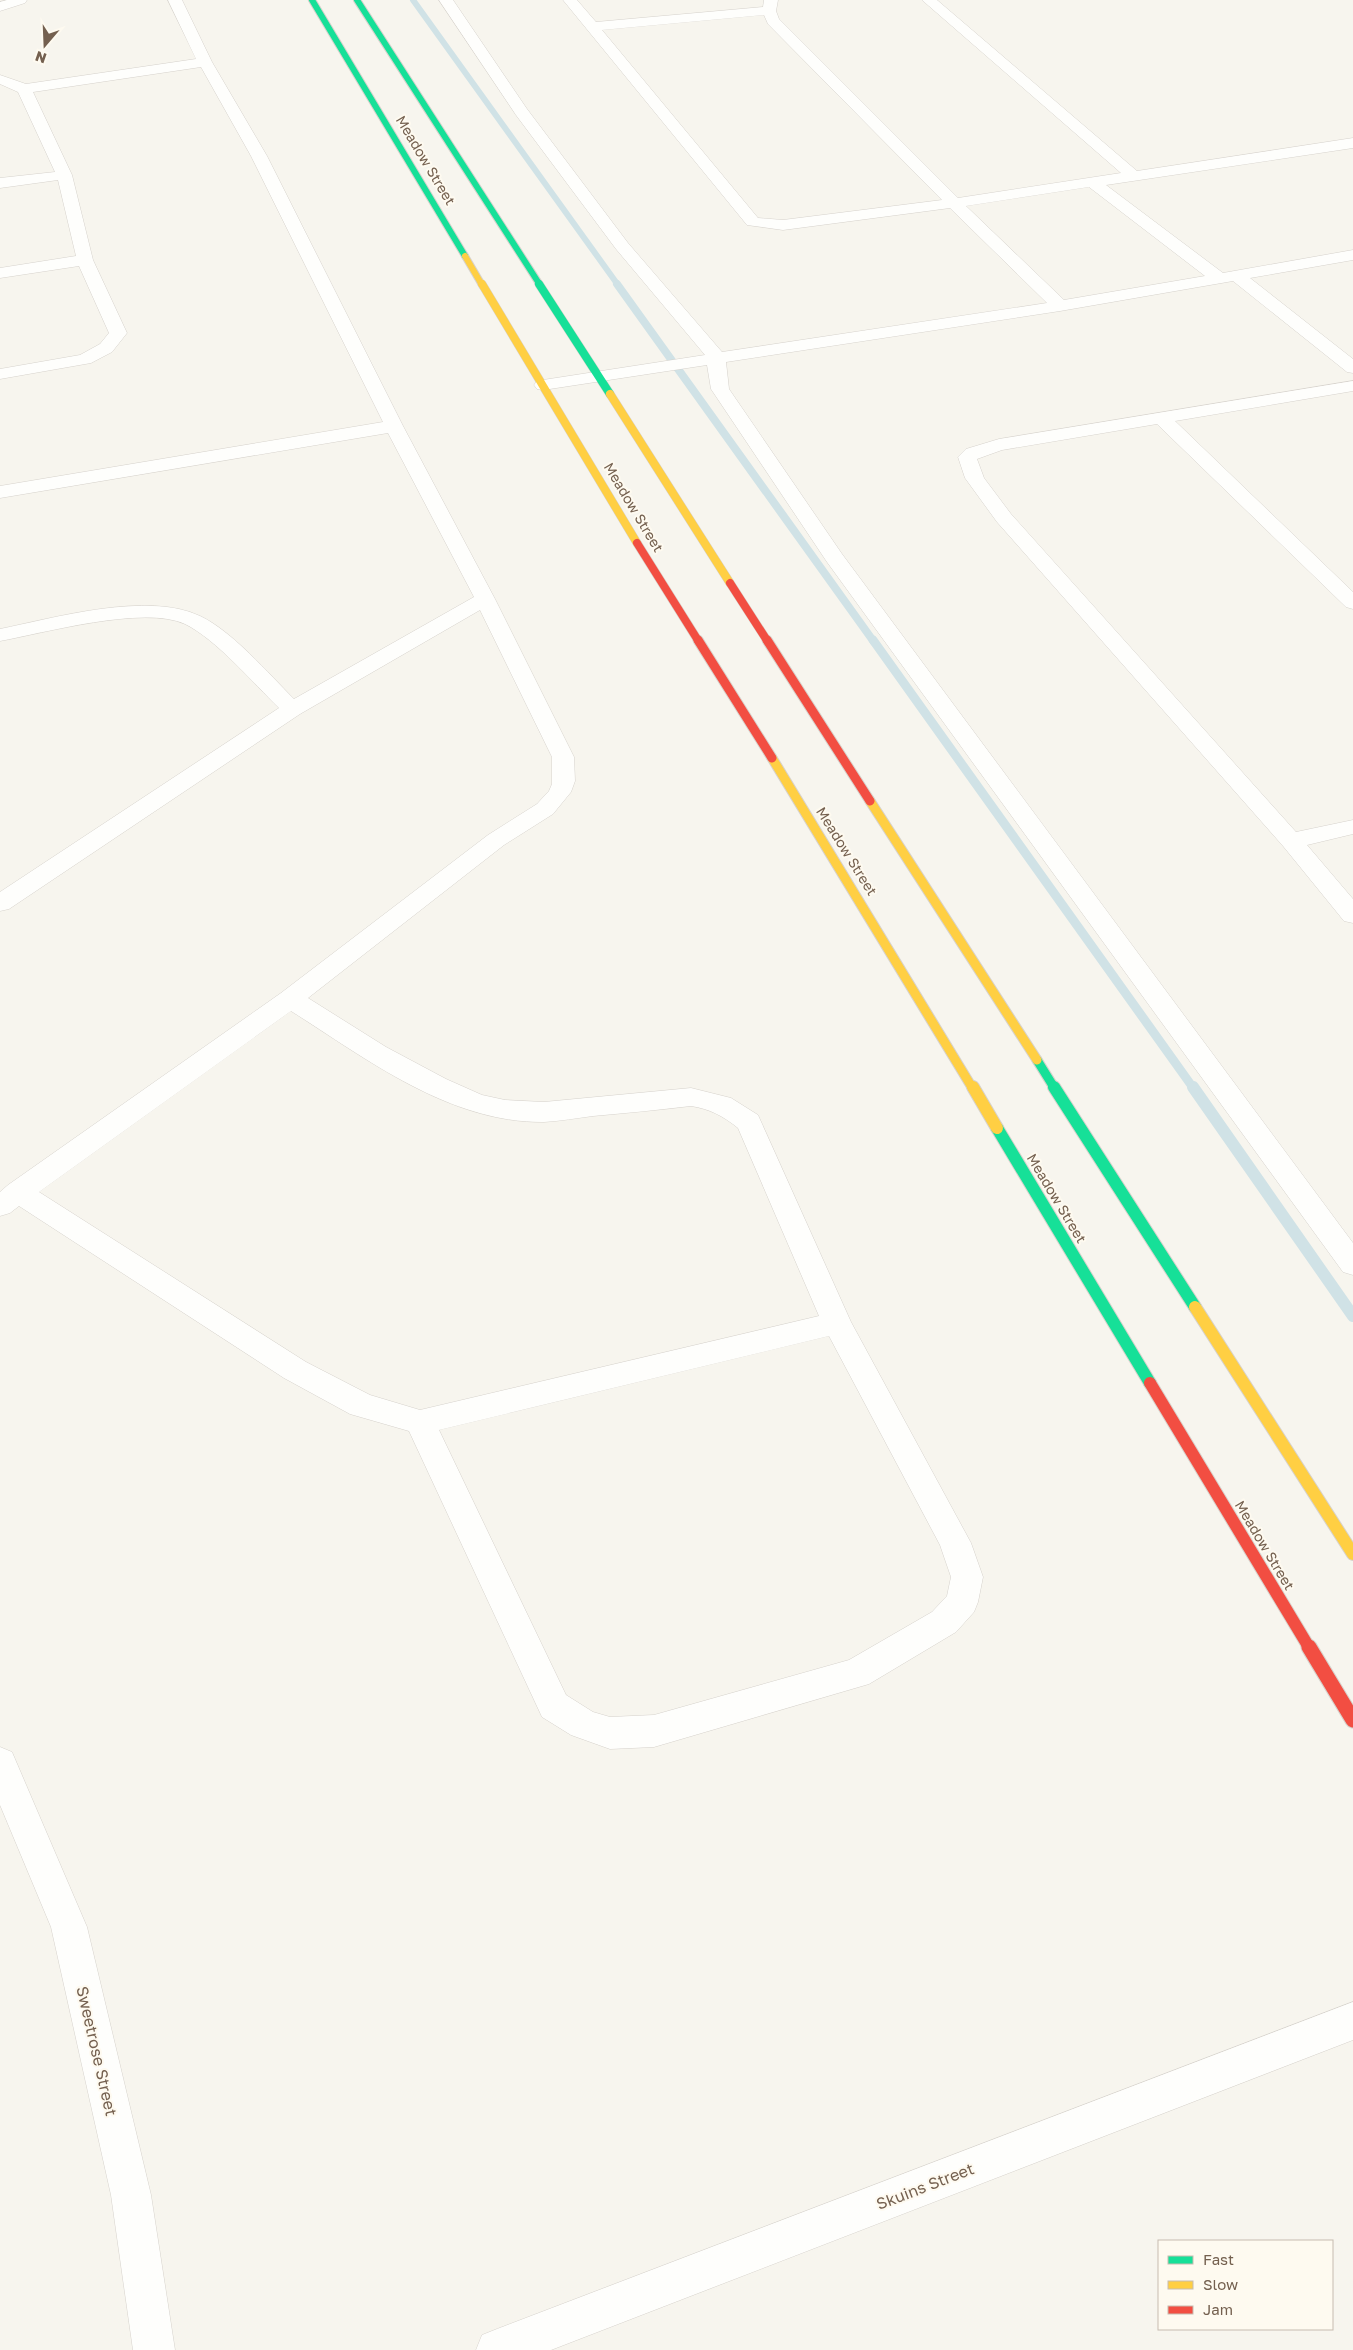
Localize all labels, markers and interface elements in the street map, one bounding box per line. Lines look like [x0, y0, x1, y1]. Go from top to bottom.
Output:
north arrow [20, 20, 70, 70]
text: N [33, 48, 48, 68]
street label: Meadow Street [393, 112, 459, 208]
street label: Meadow Street [601, 459, 667, 555]
street label: Meadow Street [813, 804, 881, 898]
street label: Meadow Street [1024, 1150, 1090, 1246]
street label: Meadow Street [1232, 1497, 1298, 1593]
street label: Sweetrose Street [72, 1984, 122, 2118]
street label: Skuins Street [873, 2158, 977, 2214]
legend [1158, 2240, 1333, 2330]
text: Fast [1203, 2250, 1234, 2268]
text: Slow [1203, 2275, 1238, 2293]
text: Jam [1203, 2300, 1233, 2318]

